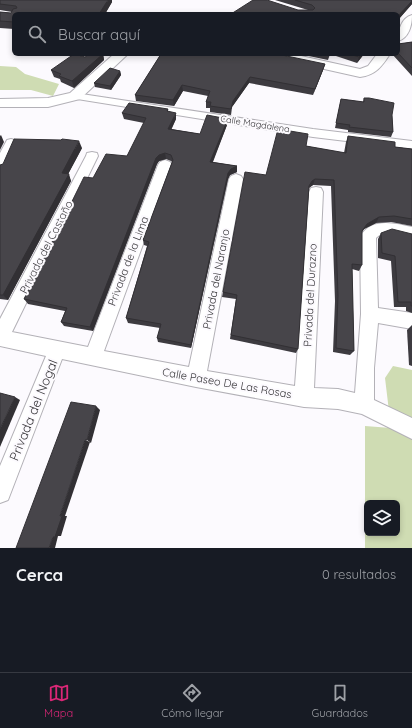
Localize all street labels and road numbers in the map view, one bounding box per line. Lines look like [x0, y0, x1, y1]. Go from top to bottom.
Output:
street label: Calle Magdalena [220, 113, 290, 134]
street label: Privada del Castaño [16, 198, 76, 296]
street label: Privada de la Lima [104, 214, 152, 308]
street label: Privada del Naranjo [199, 227, 233, 330]
street label: Privada del Durazno [300, 243, 320, 347]
street label: Privada del Nogal [5, 357, 61, 463]
street label: Calle Paseo De Las Rosas [161, 365, 293, 401]

